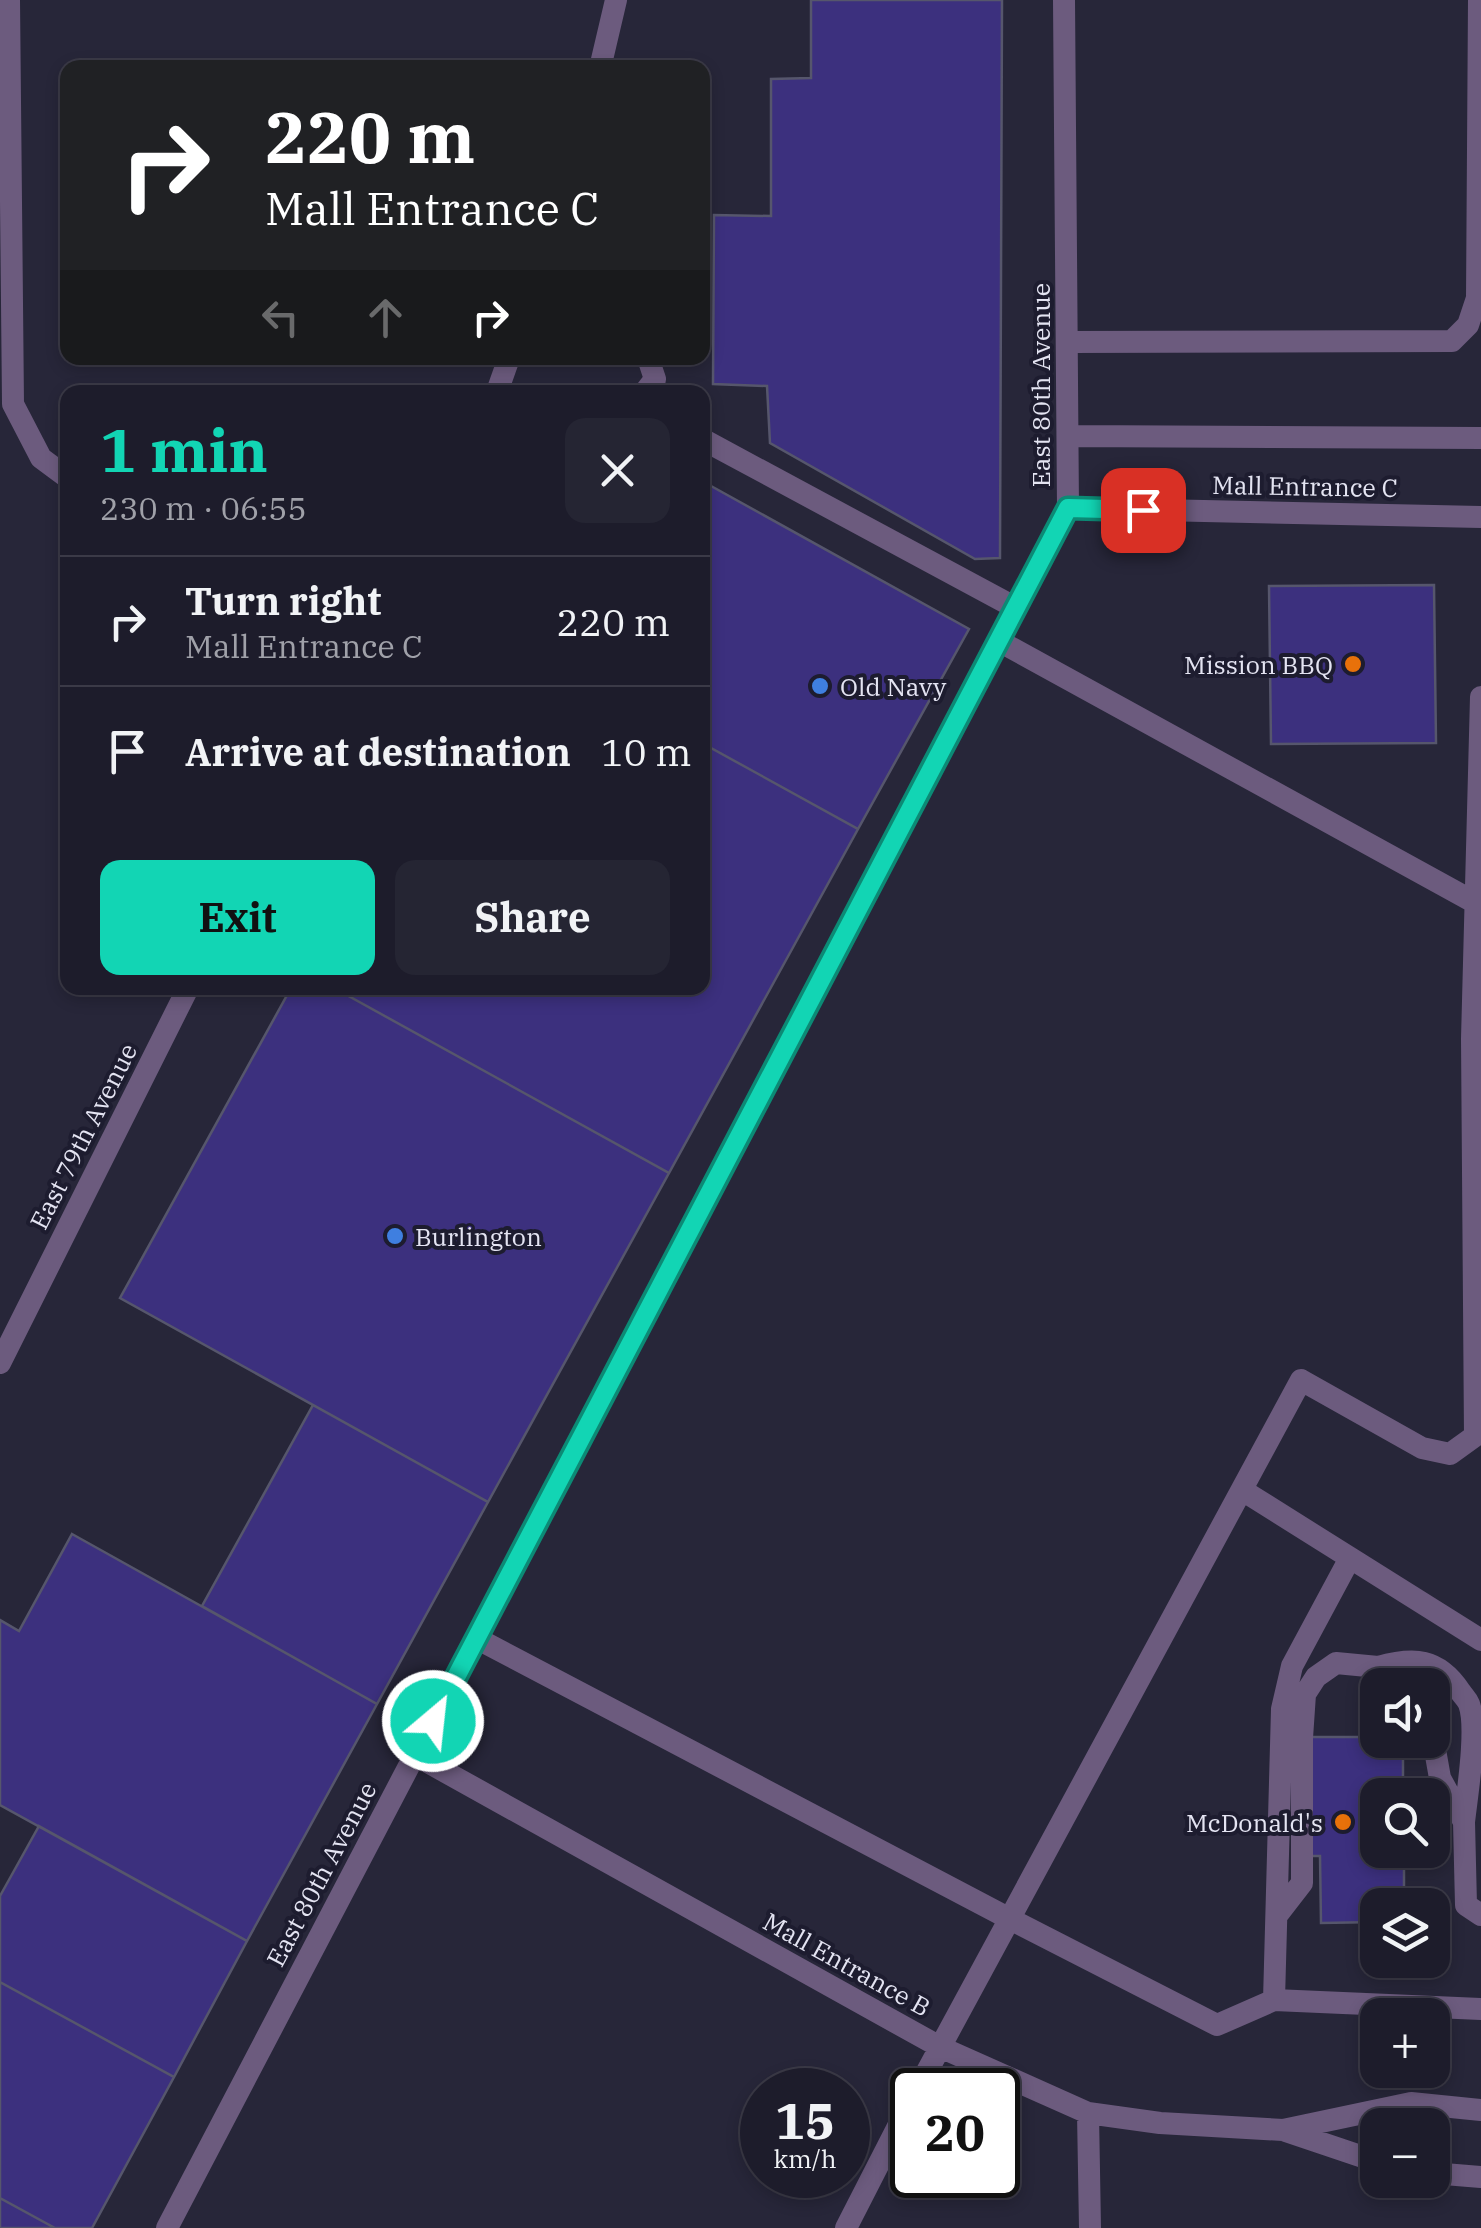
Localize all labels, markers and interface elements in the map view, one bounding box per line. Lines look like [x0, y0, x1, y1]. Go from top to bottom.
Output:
text: 220 m [265, 91, 475, 182]
icon: right [100, 100, 230, 230]
text: Mall Entrance C [265, 179, 600, 237]
street label: East 80th Avenue [1024, 283, 1057, 487]
icon: left [253, 290, 308, 345]
icon: ahead [358, 290, 413, 345]
icon: right [463, 290, 518, 345]
text: 1 min [100, 410, 268, 489]
button: close [565, 418, 670, 523]
pin [1101, 468, 1186, 553]
street label: Mall Entrance C [1212, 468, 1398, 504]
icon: arrive [1116, 483, 1171, 538]
text: 230 m · 06:55 [100, 487, 307, 529]
text: Turn right [185, 576, 381, 625]
icon: right [100, 594, 155, 649]
text: 220 m [557, 597, 670, 646]
text: Mall Entrance C [185, 625, 423, 667]
place label: Mission BBQ [1184, 648, 1333, 681]
marker: Mission BBQ [1342, 653, 1364, 675]
place label: Old Navy [840, 670, 947, 703]
marker: Old Navy [809, 675, 831, 697]
icon: arrive [100, 724, 155, 779]
text: Arrive at destination [185, 727, 571, 776]
text: 10 m [601, 727, 692, 776]
button: Exit [100, 860, 375, 975]
button: Share [395, 860, 670, 975]
street label: East 79th Avenue [22, 1037, 144, 1235]
place label: Burlington [415, 1220, 542, 1253]
marker: Burlington [384, 1225, 406, 1247]
map controls [1360, 1668, 1450, 2198]
button: sound [1360, 1668, 1450, 1758]
position arrow [381, 1669, 485, 1773]
street label: East 80th Avenue [258, 1776, 384, 1972]
button: search [1360, 1778, 1450, 1868]
place label: McDonald's [1186, 1806, 1323, 1839]
marker: McDonald's [1332, 1811, 1354, 1833]
button: layers [1360, 1888, 1450, 1978]
street label: Mall Entrance B [757, 1904, 937, 2024]
button: + [1360, 1998, 1450, 2088]
speed limit sign: 20 [890, 2068, 1020, 2198]
text: 15 [775, 2088, 835, 2153]
button: − [1360, 2108, 1450, 2198]
text: km/h [773, 2142, 837, 2175]

